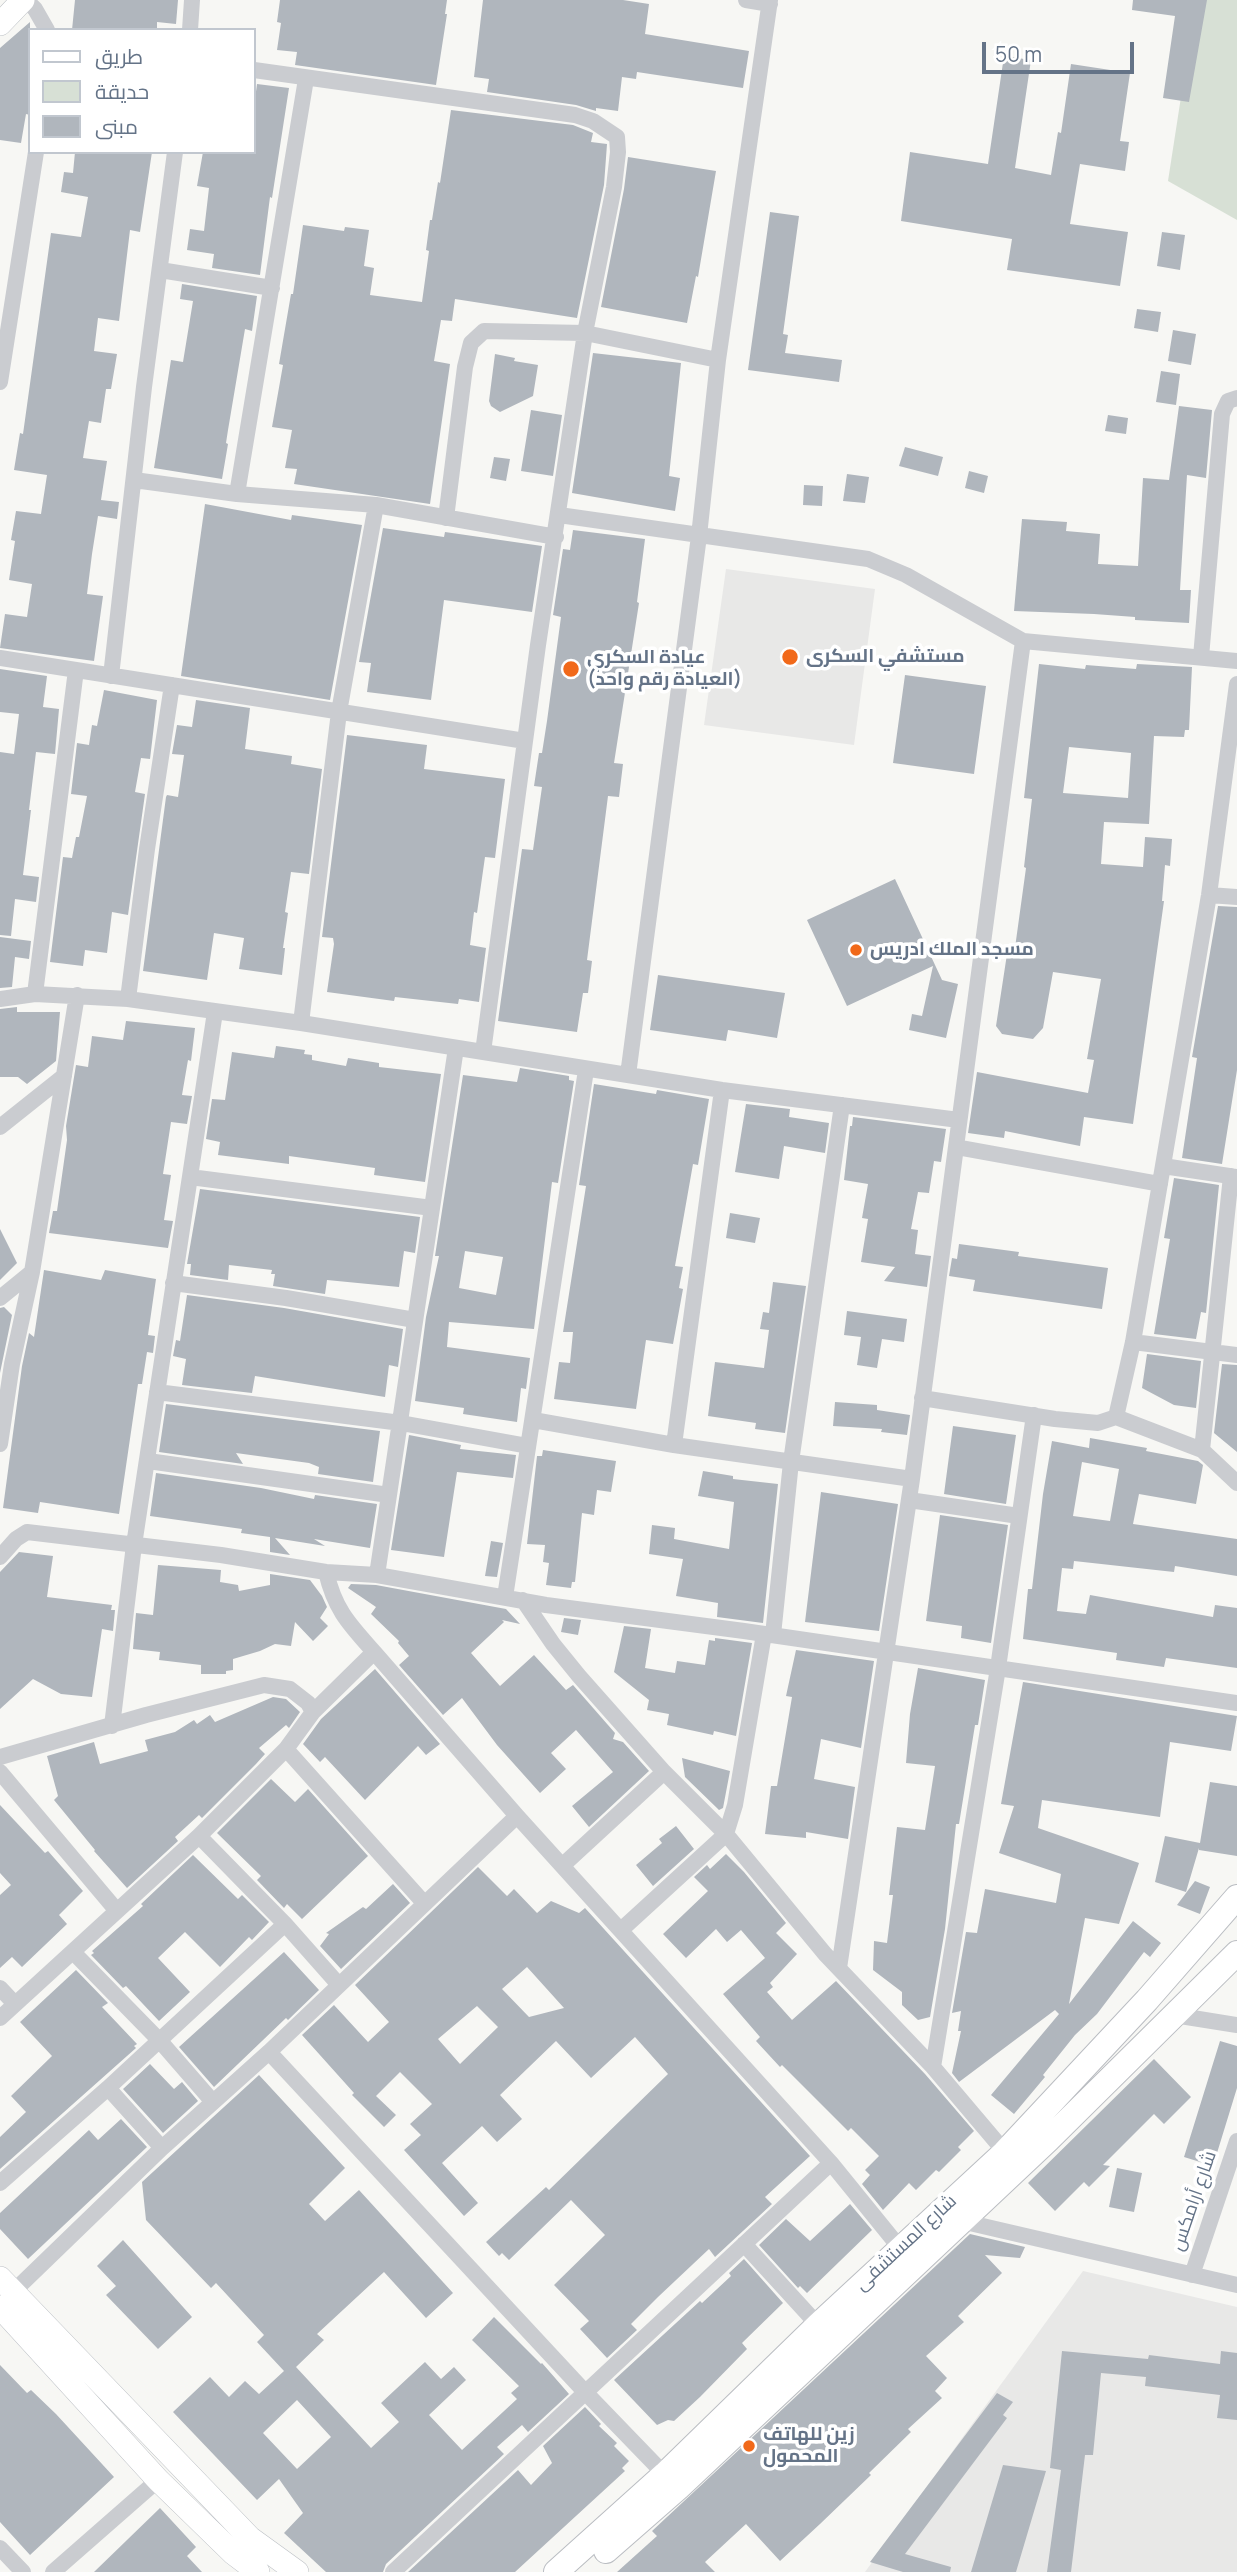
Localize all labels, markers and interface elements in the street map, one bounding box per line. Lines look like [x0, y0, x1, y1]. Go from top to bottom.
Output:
legend [28, 28, 256, 154]
scale bar [985, 28, 1137, 72]
text: 50 m [995, 40, 1042, 68]
text: طريق [95, 42, 143, 70]
text: حديقة [95, 77, 149, 105]
text: مبنى [95, 112, 138, 140]
place label: مستشفي السكرى [806, 646, 965, 668]
place label: عيادة السكري (العيادة رقم واحد) [587, 647, 742, 691]
marker: مستشفي السكرى [780, 647, 800, 667]
marker: عيادة السكري (العيادة رقم واحد) [561, 659, 581, 679]
place label: مسجد الملك ادريس [870, 939, 1034, 961]
marker: مسجد الملك ادريس [848, 942, 864, 958]
street label: شارع أرامكس [1166, 2148, 1222, 2254]
street label: شارع المستشفى [850, 2190, 962, 2296]
place label: زين للهاتف المحمول [763, 2424, 855, 2468]
marker: زين للهاتف المحمول [741, 2438, 757, 2454]

